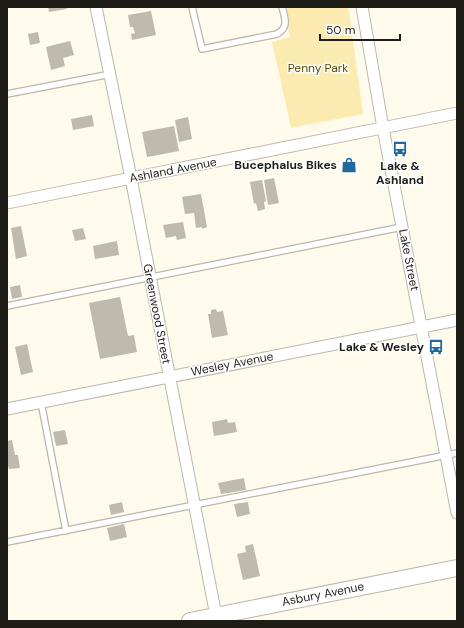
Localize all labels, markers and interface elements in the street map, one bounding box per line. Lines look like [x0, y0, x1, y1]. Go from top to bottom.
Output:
scale bar [320, 16, 400, 42]
text: 50 m [326, 22, 355, 38]
park label: Penny Park [288, 60, 348, 76]
bus stop icon: Lake & Ashland [391, 140, 409, 158]
street label: Ashland Avenue [128, 154, 218, 186]
shop icon: Bucephalus Bikes [340, 156, 358, 174]
place label: Bucephalus Bikes [234, 157, 337, 173]
place label: Lake & Ashland [376, 158, 424, 188]
street label: Lake Street [395, 228, 423, 292]
street label: Greenwood Street [139, 263, 175, 366]
bus stop icon: Lake & Wesley [427, 338, 445, 356]
place label: Lake & Wesley [339, 339, 425, 355]
street label: Wesley Avenue [189, 348, 275, 380]
street label: Asbury Avenue [281, 578, 366, 610]

